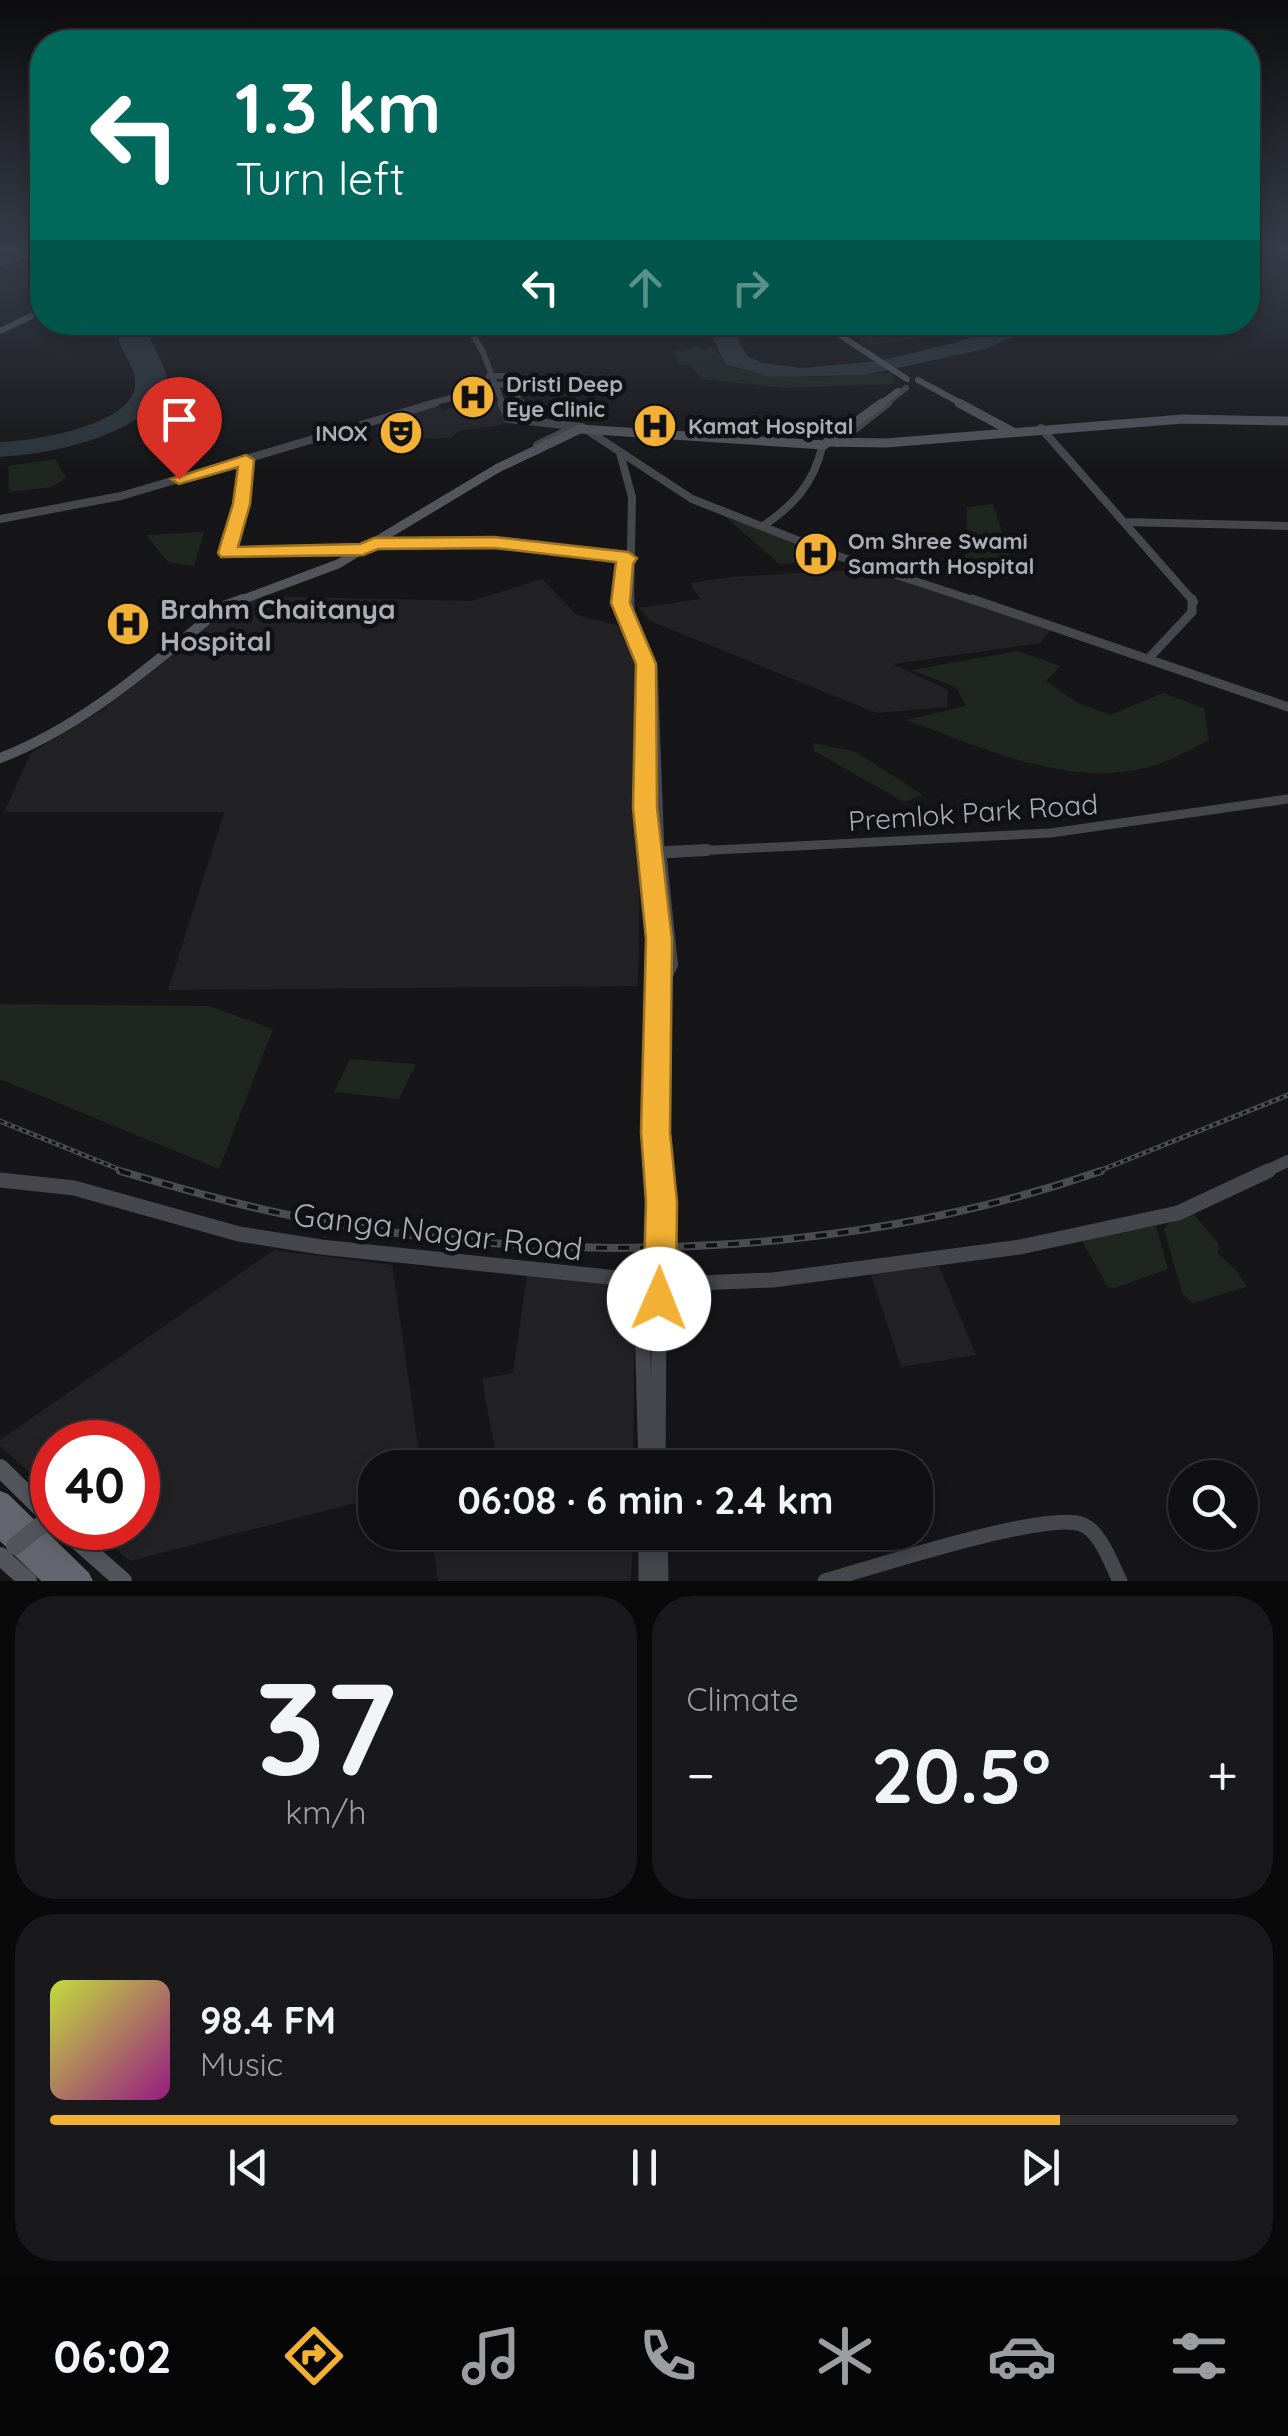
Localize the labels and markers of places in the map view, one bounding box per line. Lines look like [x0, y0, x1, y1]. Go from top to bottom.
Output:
place label: Dristi Deep Eye Clinic [506, 370, 623, 423]
hospital icon: Dristi Deep Eye Clinic [450, 374, 496, 420]
pin [137, 377, 222, 480]
hospital icon: Kamat Hospital [632, 403, 678, 449]
theatre icon: INOX [378, 410, 424, 456]
place label: Kamat Hospital [688, 412, 853, 440]
place label: INOX [315, 419, 368, 447]
place label: Om Shree Swami Samarth Hospital [848, 527, 1035, 580]
hospital icon: Om Shree Swami Samarth Hospital [793, 531, 839, 577]
place label: Brahm Chaitanya Hospital [160, 591, 396, 658]
hospital icon: Brahm Chaitanya Hospital [105, 601, 151, 647]

